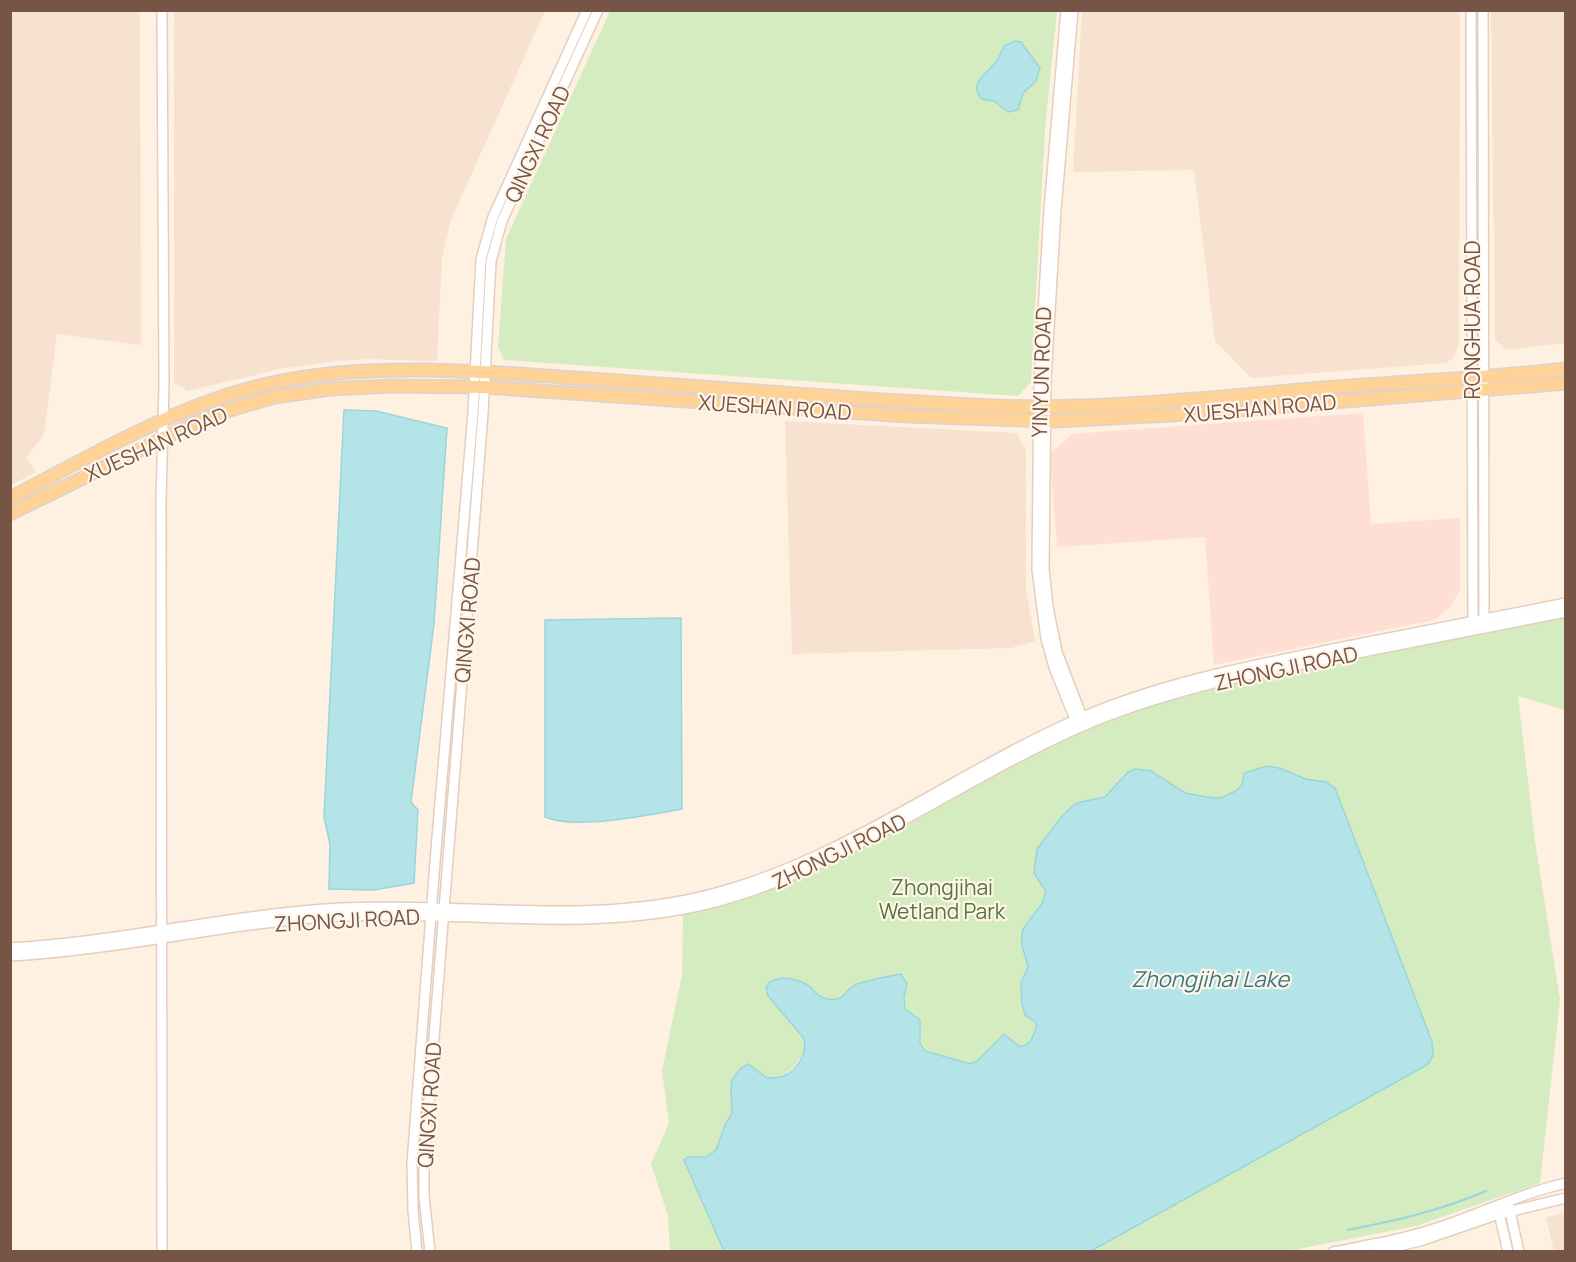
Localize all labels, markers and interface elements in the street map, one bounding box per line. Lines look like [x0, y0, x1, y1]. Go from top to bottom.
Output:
street label: QINGXI ROAD [498, 81, 576, 207]
street label: RONGHUA ROAD [1458, 240, 1486, 400]
street label: YINYUN ROAD [1025, 306, 1057, 438]
street label: XUESHAN ROAD [1182, 387, 1338, 429]
street label: XUESHAN ROAD [697, 388, 853, 426]
street label: XUESHAN ROAD [80, 400, 232, 488]
street label: QINGXI ROAD [448, 556, 486, 684]
street label: ZHONGJI ROAD [1212, 639, 1360, 697]
street label: ZHONGJI ROAD [767, 806, 911, 896]
park label: Zhongjihai Wetland Park [879, 873, 1006, 925]
street label: ZHONGJI ROAD [273, 902, 421, 938]
water label: Zhongjihai Lake [1131, 964, 1290, 994]
street label: QINGXI ROAD [411, 1041, 447, 1169]

